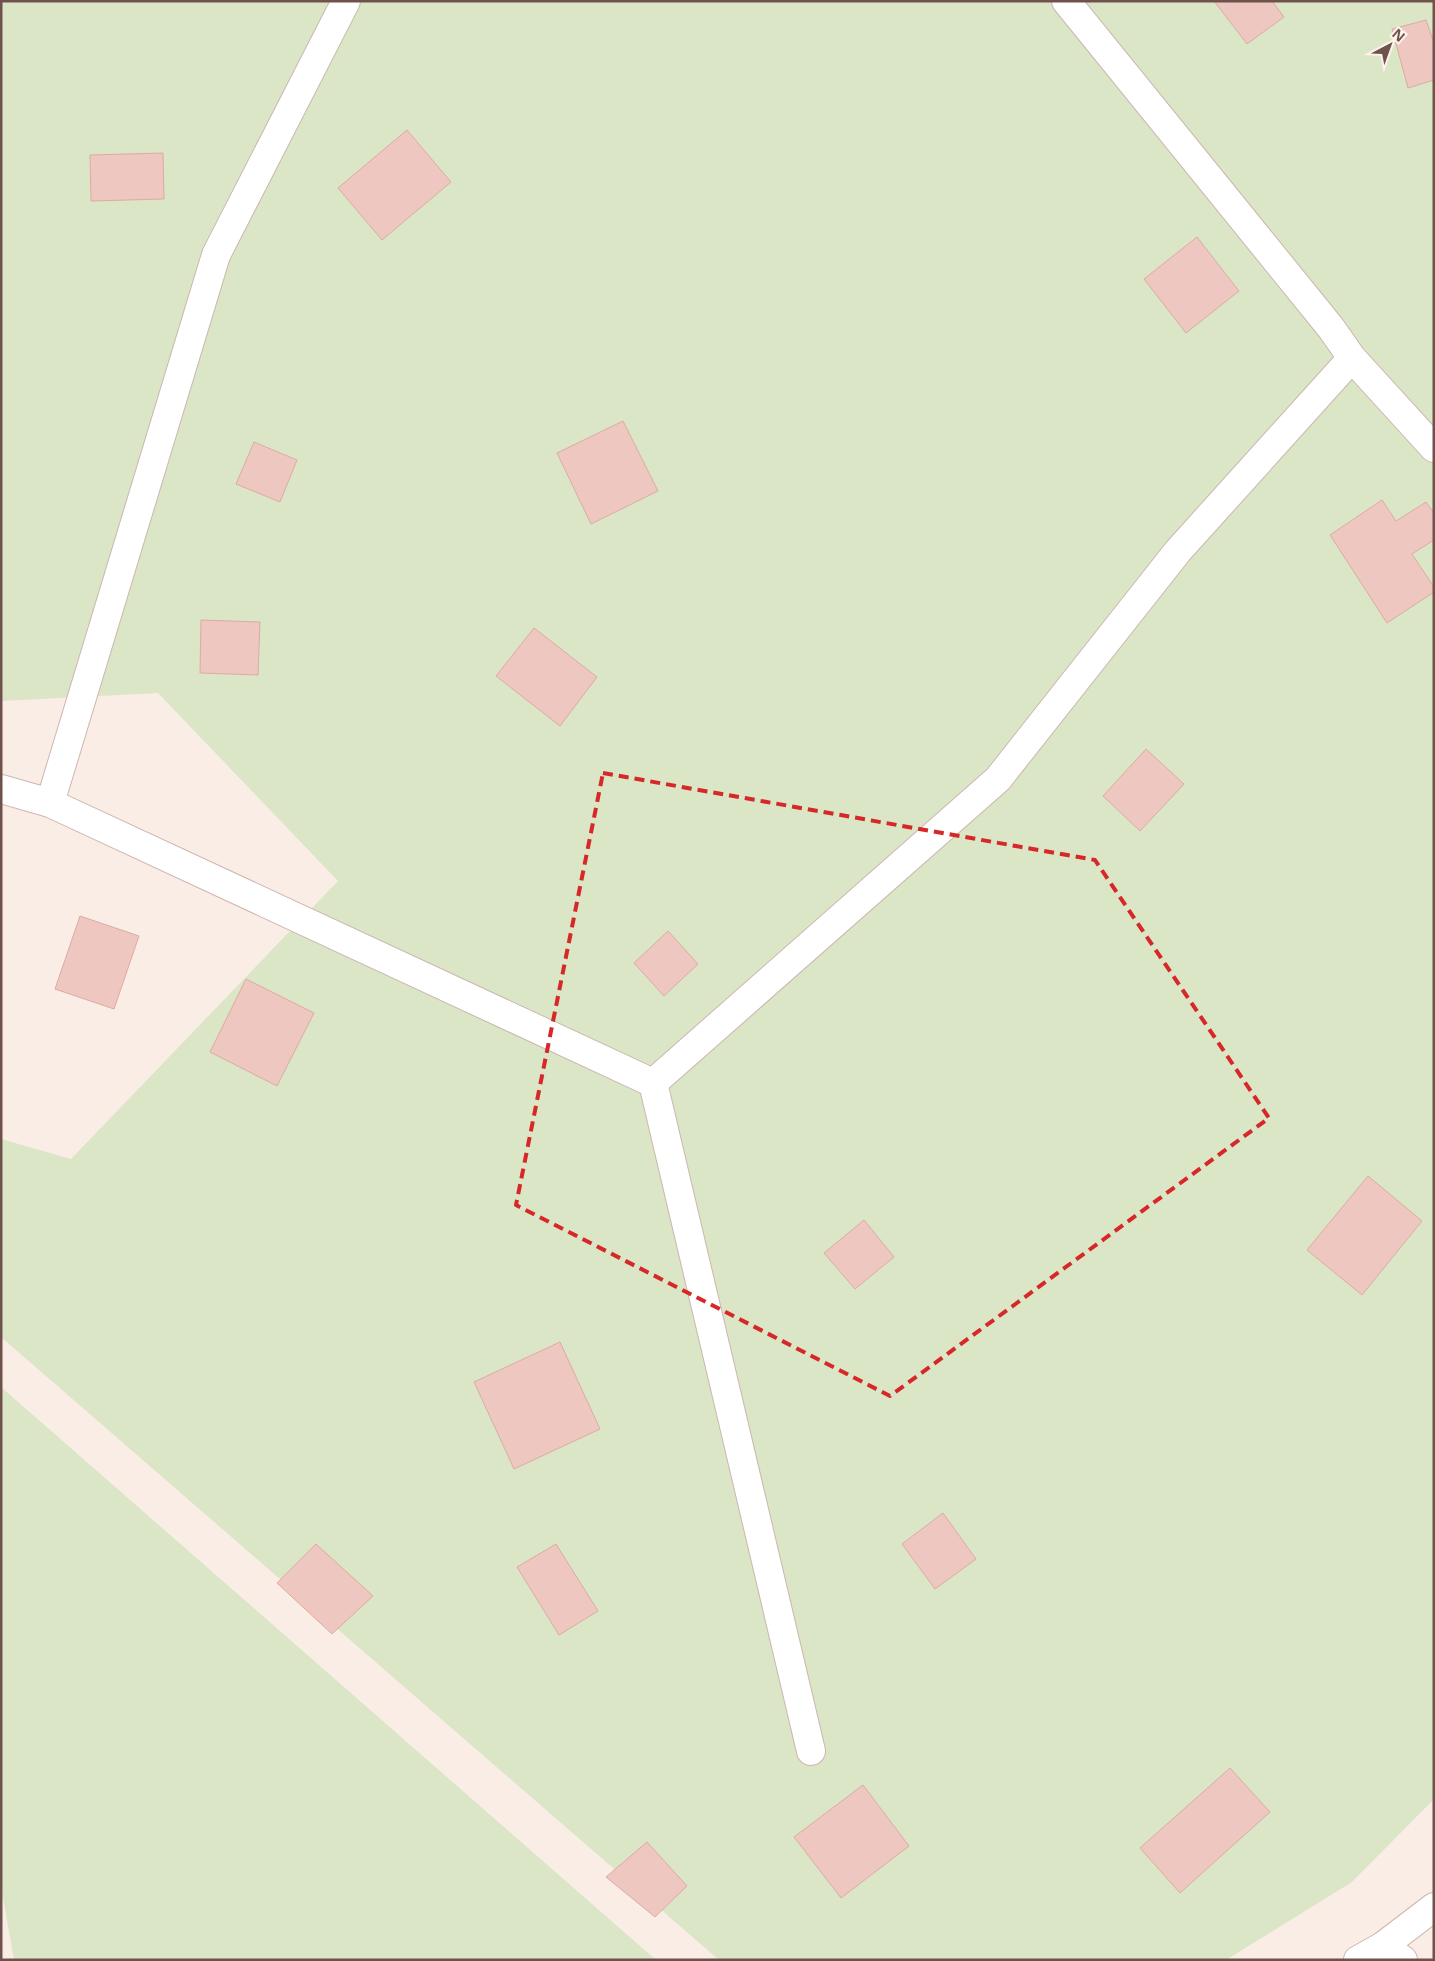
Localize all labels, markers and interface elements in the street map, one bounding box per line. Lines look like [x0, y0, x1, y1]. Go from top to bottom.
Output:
north arrow [1365, 20, 1415, 70]
text: N [1388, 24, 1409, 46]

